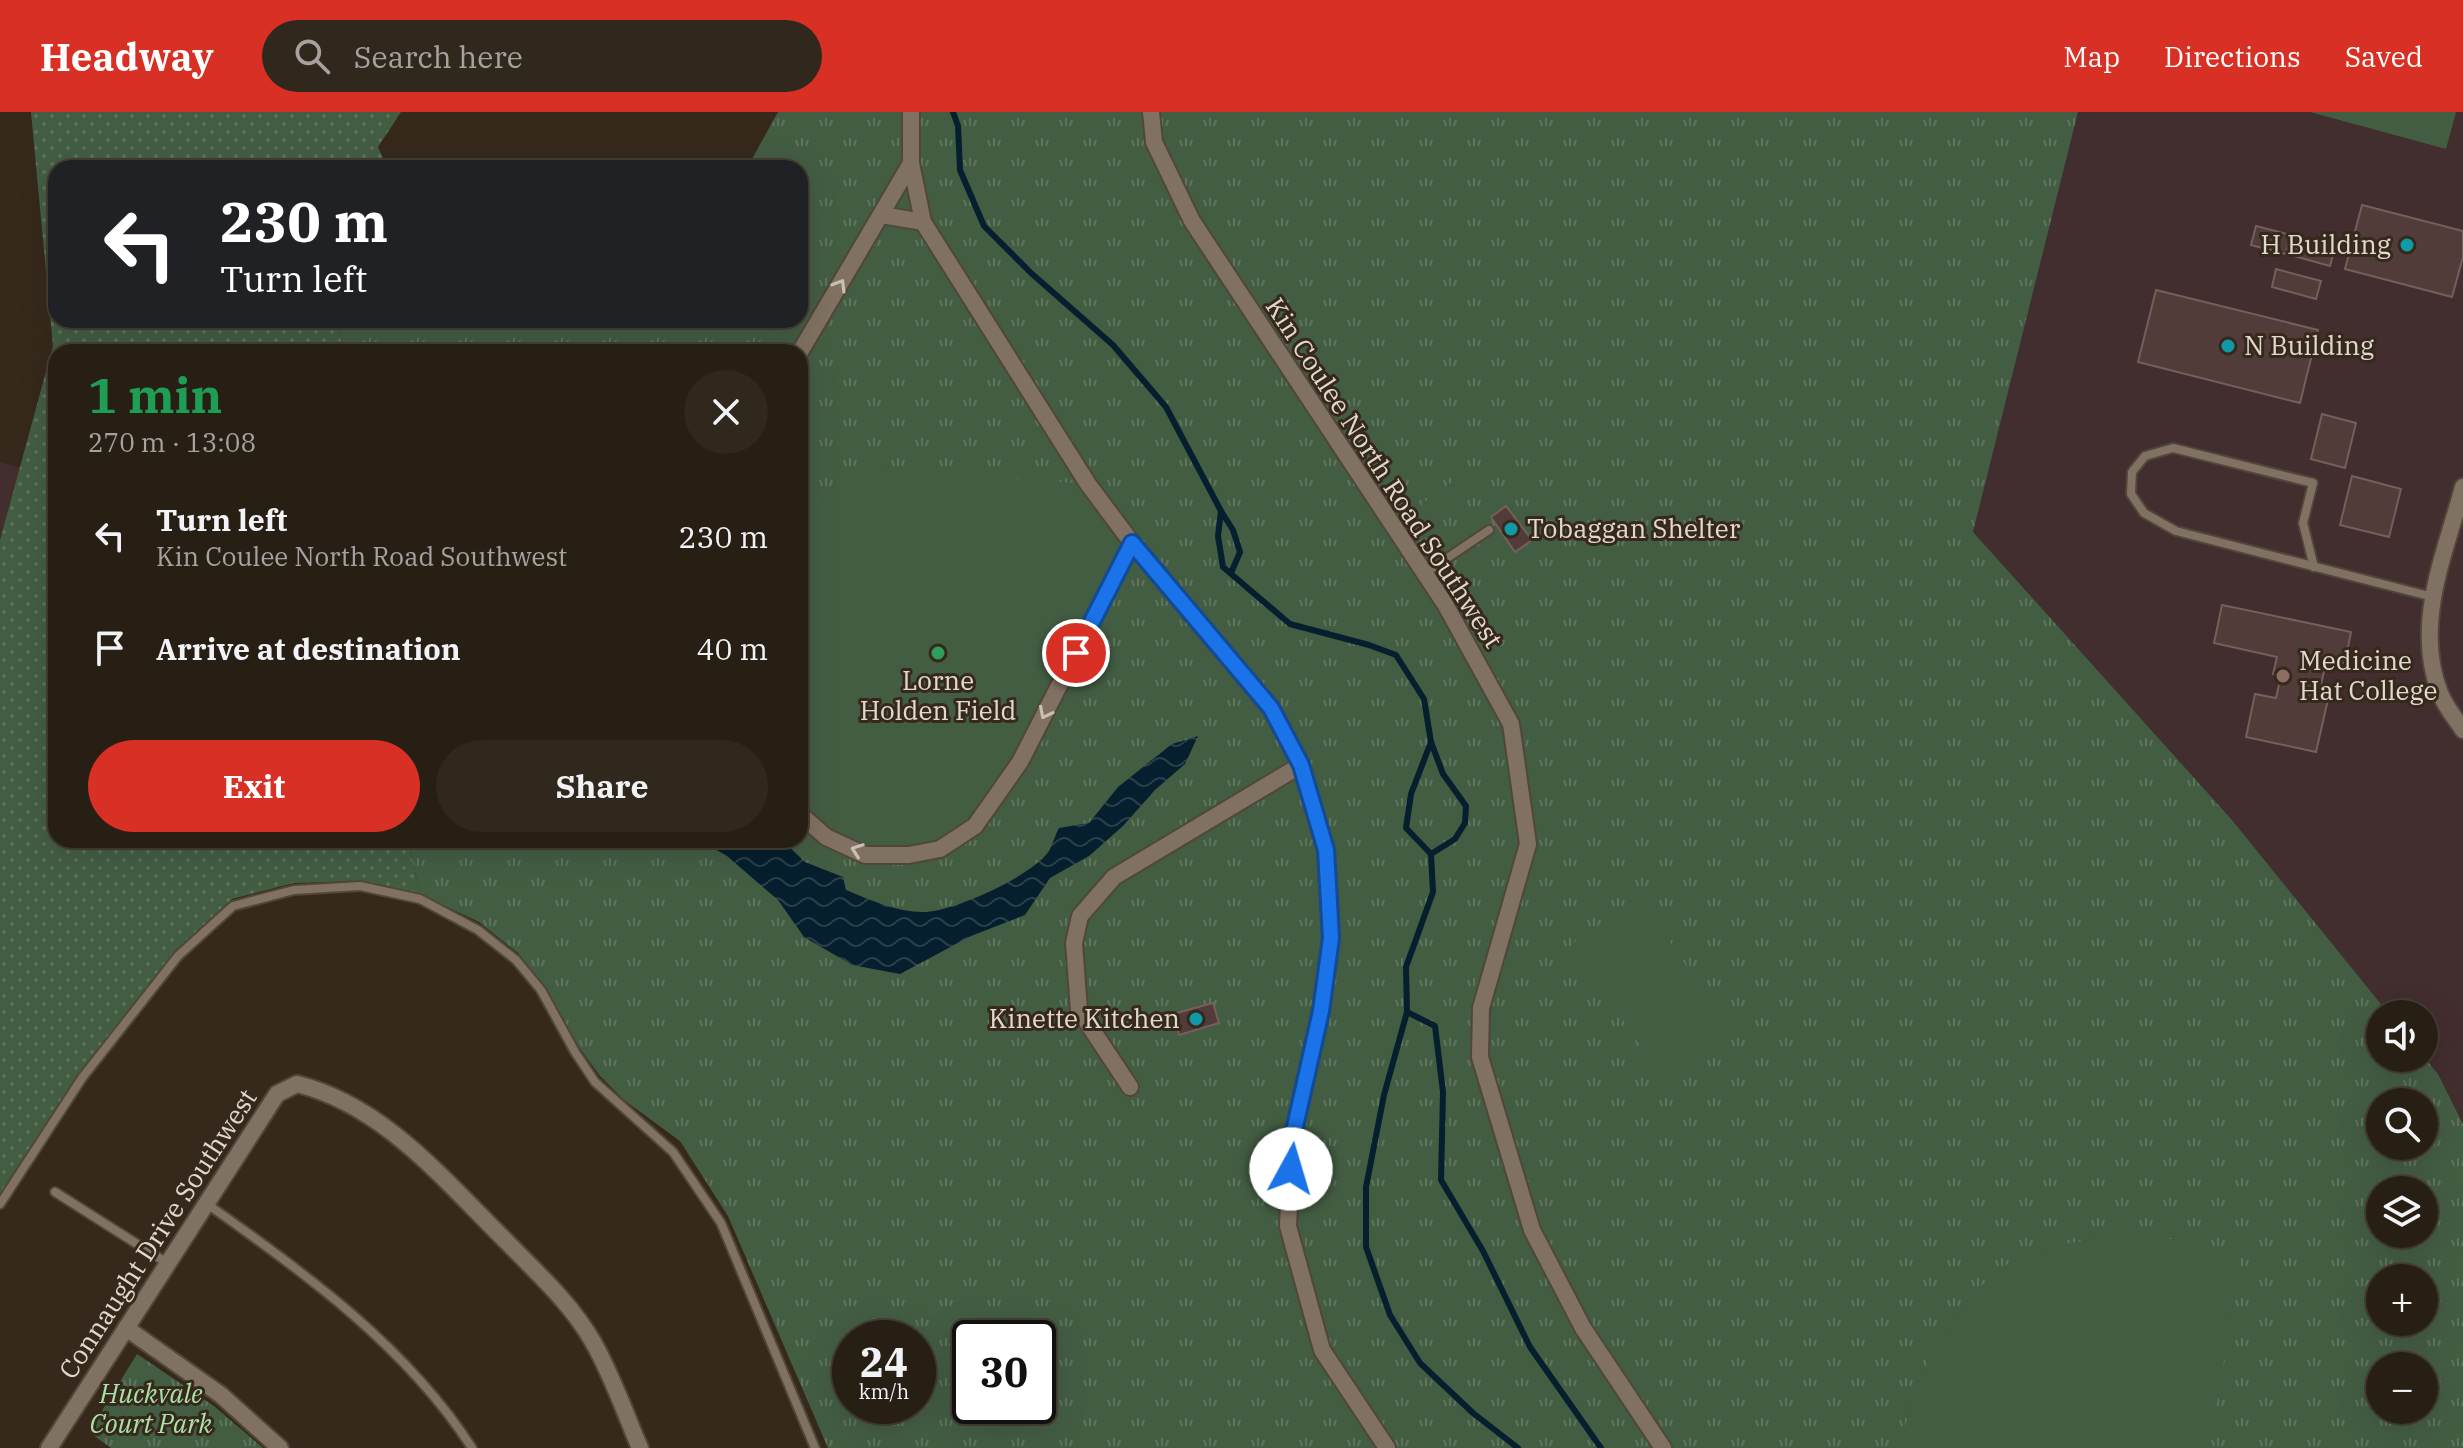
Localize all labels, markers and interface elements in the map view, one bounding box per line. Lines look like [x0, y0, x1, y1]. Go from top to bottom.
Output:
search box [262, 20, 822, 92]
text: Headway [40, 32, 214, 81]
icon: search [290, 34, 334, 78]
text: Search here [354, 37, 523, 76]
text: Map [2063, 38, 2120, 75]
text: Directions [2164, 38, 2301, 75]
text: Saved [2345, 38, 2423, 75]
text: 230 m [220, 185, 388, 257]
icon: left [88, 192, 192, 296]
place label: H Building [2261, 227, 2391, 261]
marker: H Building [2398, 236, 2416, 254]
text: Turn left [220, 255, 367, 302]
one-way arrow [830, 279, 846, 294]
street label: Kin Coulee North Road Southwest [1259, 291, 1511, 654]
place label: N Building [2244, 328, 2374, 362]
marker: N Building [2219, 337, 2237, 355]
text: 1 min [88, 364, 222, 426]
button: close [684, 370, 768, 454]
text: 270 m · 13:08 [88, 425, 256, 459]
text: Turn left [156, 500, 288, 539]
place label: Tobaggan Shelter [1527, 511, 1741, 545]
icon: left [88, 514, 132, 558]
text: 230 m [678, 517, 768, 556]
marker: Tobaggan Shelter [1502, 520, 1520, 538]
text: Kin Coulee North Road Southwest [156, 539, 567, 573]
pin [1042, 619, 1110, 687]
icon: arrive [88, 626, 132, 670]
text: Arrive at destination [156, 629, 461, 668]
text: 40 m [696, 629, 768, 668]
icon: arrive [1054, 631, 1098, 675]
place label: Medicine Hat College [2299, 643, 2437, 707]
marker: Lorne Holden Field [929, 644, 947, 662]
place label: Lorne Holden Field [860, 663, 1016, 727]
marker: Medicine Hat College [2274, 667, 2292, 685]
one-way arrow [1040, 704, 1055, 719]
button: Exit [88, 740, 420, 832]
button: Share [436, 740, 768, 832]
one-way arrow [851, 844, 865, 860]
map controls [2366, 1000, 2438, 1424]
button: sound [2366, 1000, 2438, 1072]
place label: Kinette Kitchen [989, 1001, 1180, 1035]
marker: Kinette Kitchen [1187, 1010, 1205, 1028]
street label: Connaught Drive Southwest [51, 1082, 264, 1385]
button: search [2366, 1088, 2438, 1160]
position arrow [1249, 1127, 1333, 1211]
button: layers [2366, 1176, 2438, 1248]
button: + [2366, 1264, 2438, 1336]
speed limit sign: 30 [952, 1320, 1056, 1424]
text: 24 [860, 1336, 908, 1388]
button: − [2366, 1352, 2438, 1424]
park label: Huckvale Court Park [90, 1376, 213, 1440]
text: km/h [859, 1378, 909, 1405]

